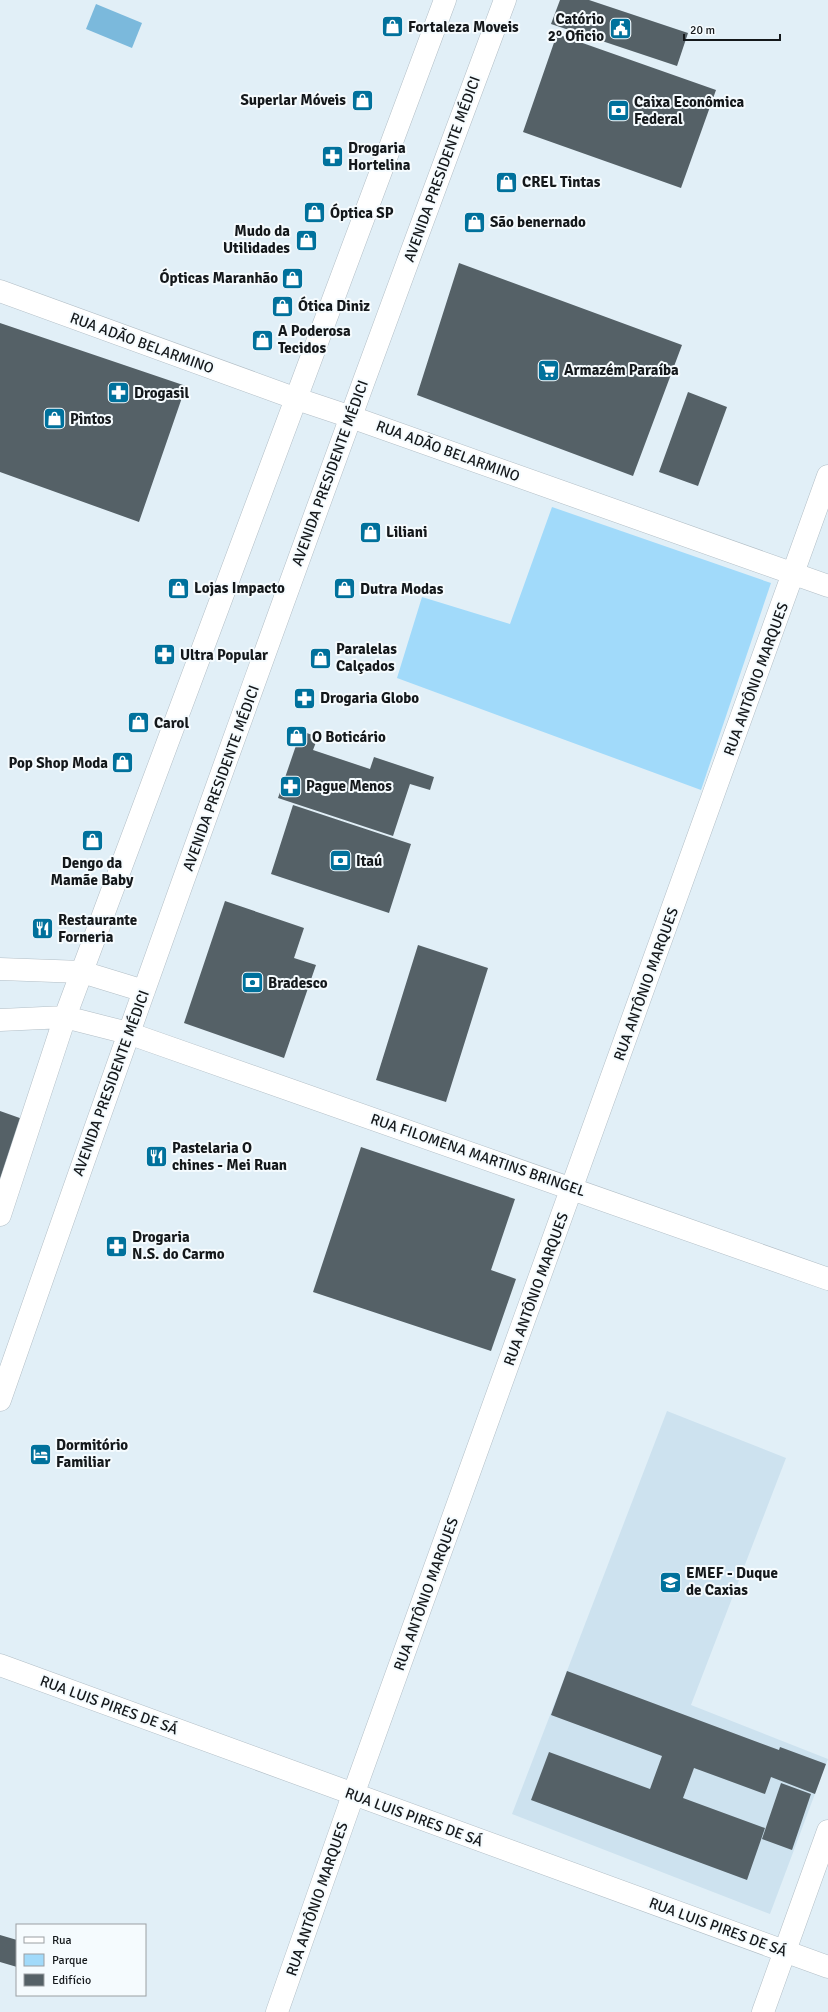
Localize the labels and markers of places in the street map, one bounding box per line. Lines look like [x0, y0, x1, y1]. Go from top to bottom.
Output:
place label: Catório 2° Oficio [548, 10, 604, 45]
shop icon: Fortaleza Moveis [380, 14, 406, 40]
public building icon: Catório 2° Oficio [607, 15, 633, 41]
place label: Fortaleza Moveis [408, 18, 519, 36]
shop icon: Superlar Móveis [349, 87, 375, 113]
place label: Superlar Móveis [240, 91, 346, 109]
place label: Caixa Econômica Federal [634, 93, 745, 128]
bank icon: Caixa Econômica Federal [606, 98, 632, 124]
place label: Drogaria Hortelina [348, 139, 411, 174]
pharmacy icon: Drogaria Hortelina [320, 144, 346, 170]
shop icon: CREL Tintas [493, 169, 519, 195]
place label: CREL Tintas [522, 173, 601, 191]
shop icon: Óptica SP [302, 200, 328, 226]
place label: Óptica SP [330, 203, 394, 222]
shop icon: São benernado [461, 209, 487, 235]
place label: São benernado [490, 213, 586, 231]
place label: Mudo da Utilidades [223, 222, 290, 257]
shop icon: Mudo da Utilidades [293, 227, 319, 253]
shop icon: Ópticas Maranhão [280, 265, 306, 291]
place label: Ópticas Maranhão [160, 268, 278, 287]
shop icon: Ótica Diniz [269, 293, 295, 319]
place label: Ótica Diniz [298, 296, 370, 315]
place label: A Poderosa Tecidos [278, 322, 351, 357]
shop icon: A Poderosa Tecidos [249, 327, 275, 353]
supermarket icon: Armazém Paraíba [536, 357, 562, 383]
place label: Armazém Paraíba [564, 361, 679, 379]
pharmacy icon: Drogasil [106, 380, 132, 406]
place label: Drogasil [134, 384, 189, 402]
shop icon: Pintos [42, 406, 68, 432]
place label: Pintos [70, 410, 112, 428]
shop icon: Liliani [357, 519, 383, 545]
place label: Liliani [386, 523, 427, 541]
shop icon: Lojas Impacto [165, 575, 191, 601]
shop icon: Dutra Modas [331, 576, 357, 602]
place label: Lojas Impacto [194, 579, 285, 597]
place label: Dutra Modas [360, 580, 444, 598]
place label: Paralelas Calçados [336, 640, 397, 675]
pharmacy icon: Ultra Popular [152, 642, 178, 668]
shop icon: Paralelas Calçados [307, 645, 333, 671]
place label: Ultra Popular [180, 646, 268, 664]
pharmacy icon: Drogaria Globo [292, 685, 318, 711]
place label: Drogaria Globo [320, 689, 419, 707]
shop icon: Carol [125, 710, 151, 736]
place label: Carol [154, 714, 189, 732]
shop icon: O Boticário [283, 724, 309, 750]
place label: O Boticário [312, 728, 386, 746]
shop icon: Pop Shop Moda [110, 750, 136, 776]
place label: Pop Shop Moda [8, 754, 108, 772]
pharmacy icon: Pague Menos [277, 773, 303, 799]
place label: Pague Menos [306, 777, 392, 795]
shop icon: Dengo da Mamãe Baby [79, 827, 105, 853]
bank icon: Itaú [327, 848, 353, 874]
place label: Itaú [356, 852, 382, 870]
place label: Dengo da Mamãe Baby [50, 854, 134, 889]
place label: Restaurante Forneria [58, 911, 137, 946]
restaurant icon: Restaurante Forneria [30, 916, 56, 942]
bank icon: Bradesco [240, 970, 266, 996]
place label: Bradesco [268, 974, 328, 992]
place label: Pastelaria O chines - Mei Ruan [172, 1139, 287, 1174]
restaurant icon: Pastelaria O chines - Mei Ruan [144, 1144, 170, 1170]
place label: Drogaria N.S. do Carmo [132, 1228, 225, 1263]
pharmacy icon: Drogaria N.S. do Carmo [104, 1233, 130, 1259]
place label: Dormitório Familiar [56, 1436, 128, 1471]
hotel icon: Dormitório Familiar [27, 1441, 53, 1467]
place label: EMEF - Duque de Caxias [686, 1564, 778, 1599]
school or university icon: EMEF - Duque de Caxias [657, 1569, 683, 1595]

